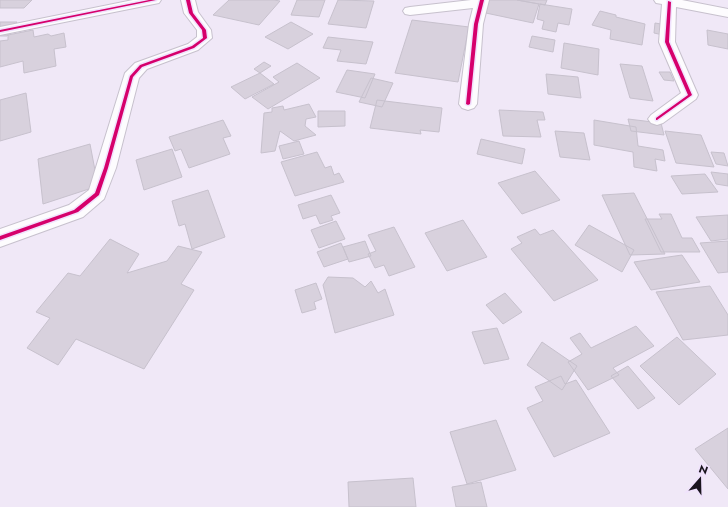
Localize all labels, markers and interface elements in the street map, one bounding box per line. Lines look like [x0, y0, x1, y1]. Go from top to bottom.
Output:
north arrow [680, 459, 720, 499]
text: N [697, 461, 710, 479]

